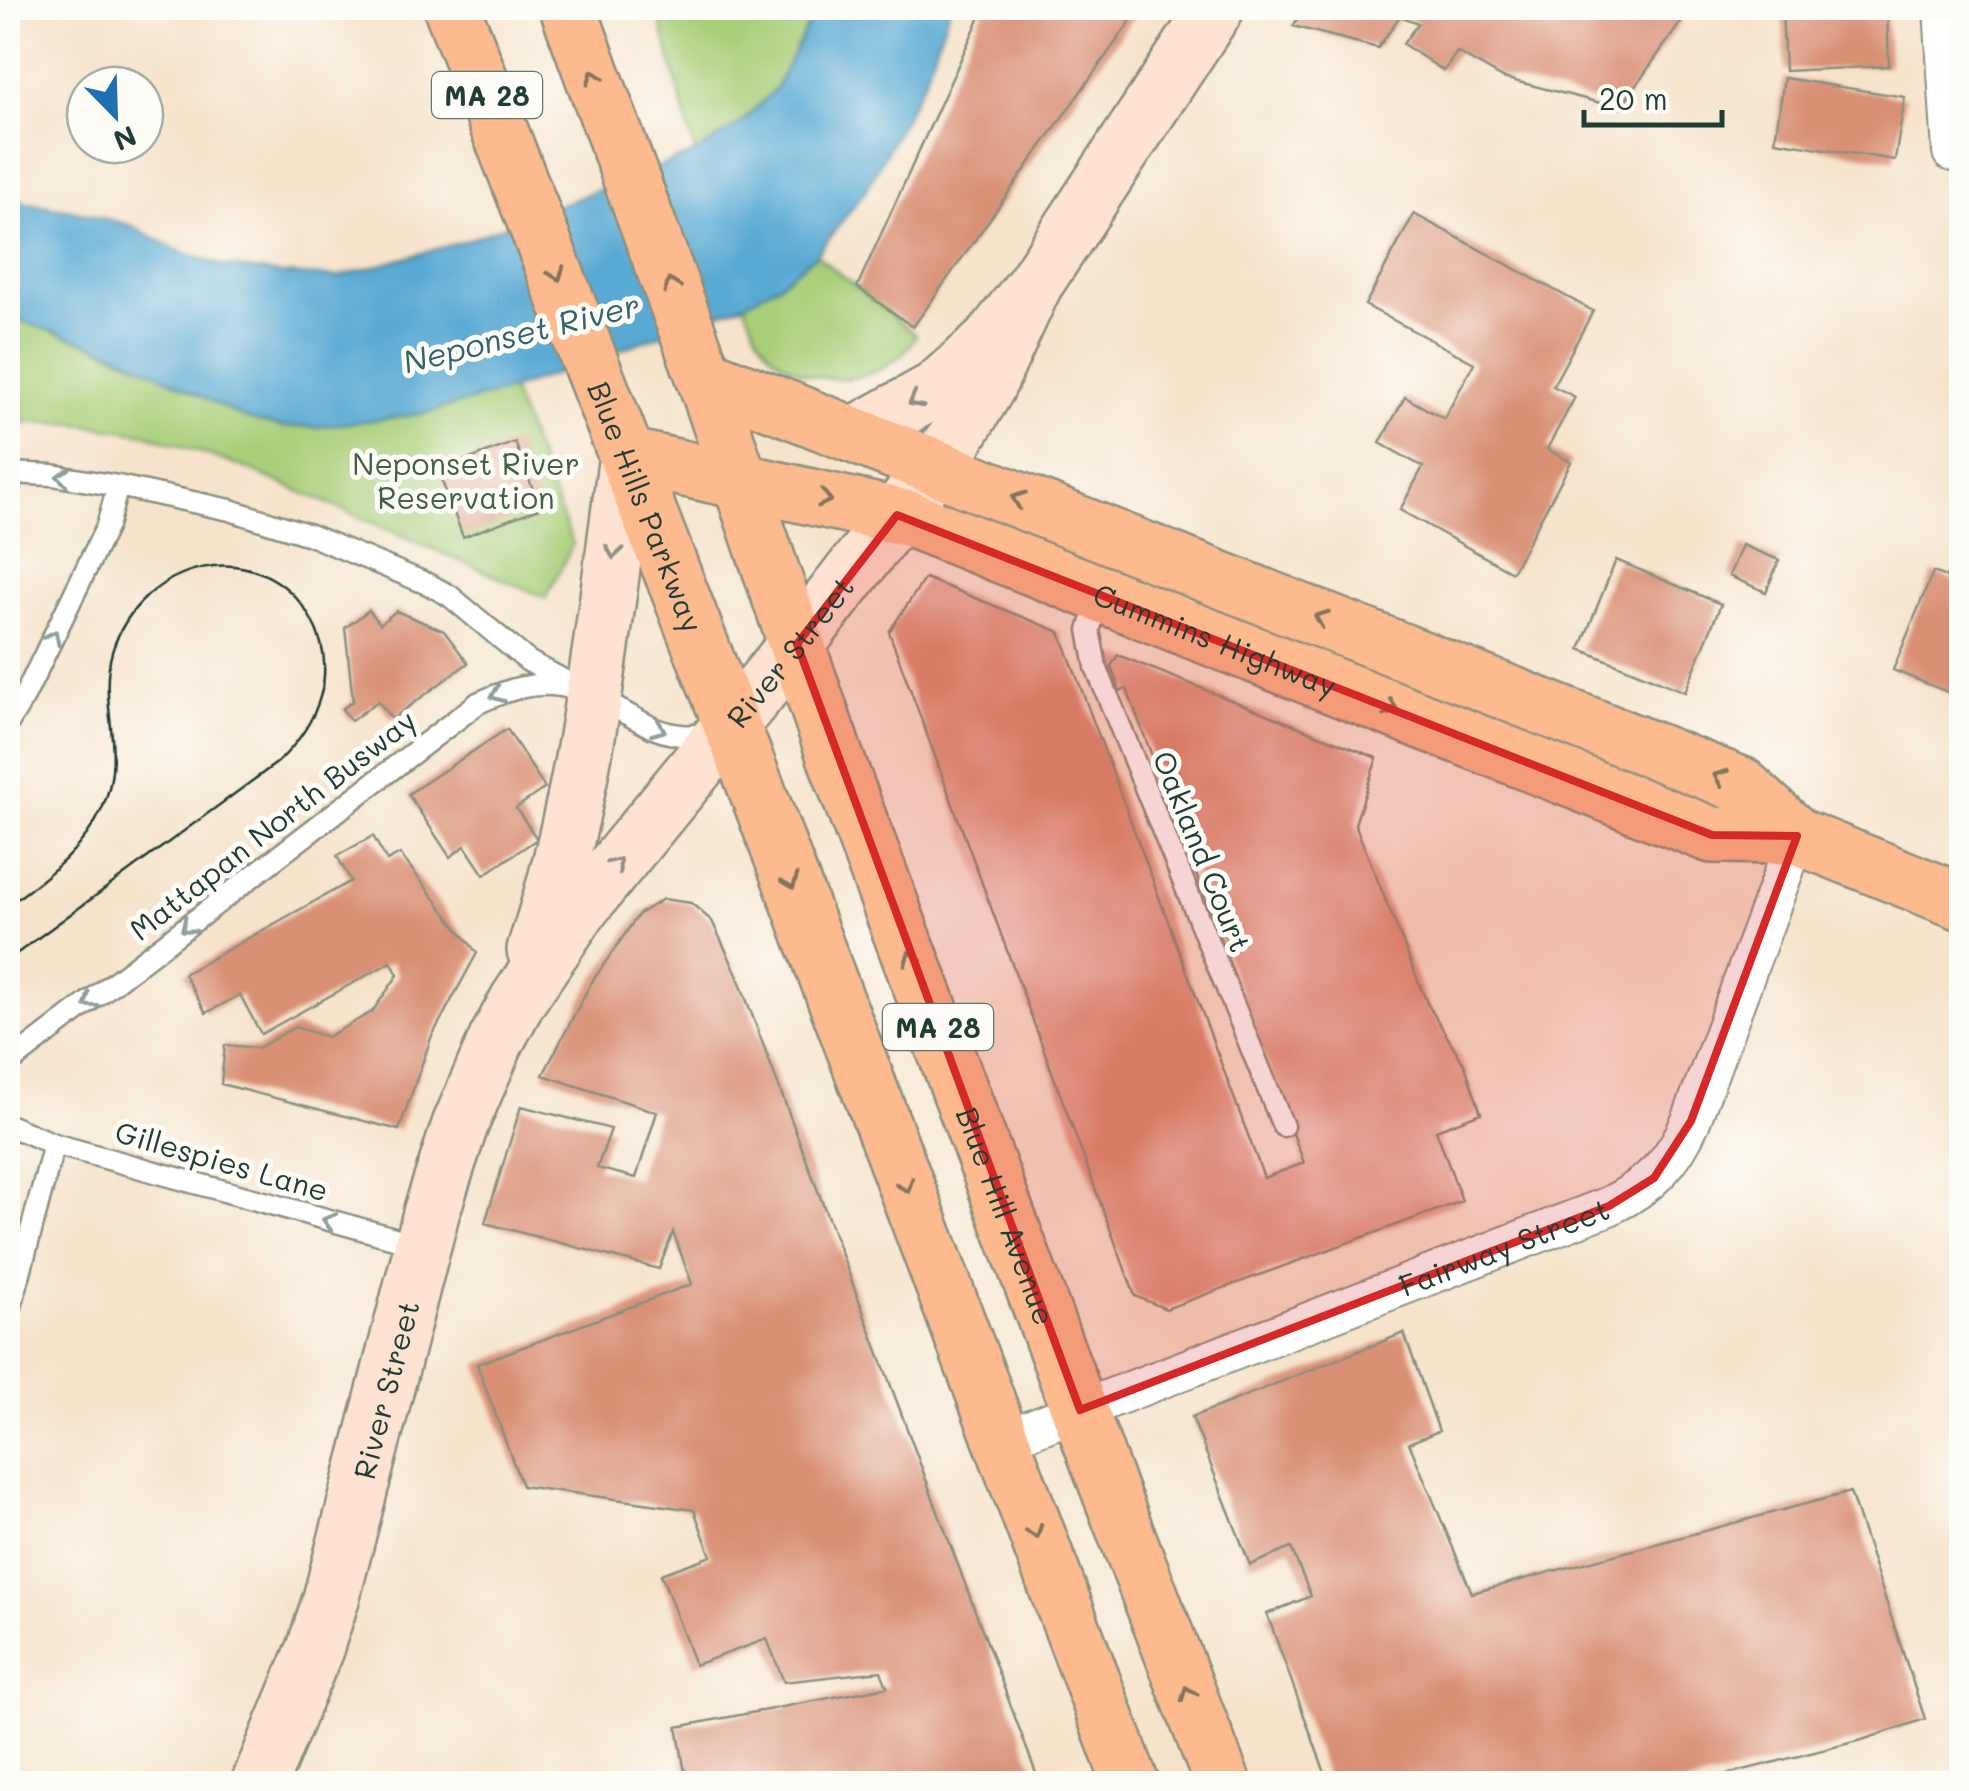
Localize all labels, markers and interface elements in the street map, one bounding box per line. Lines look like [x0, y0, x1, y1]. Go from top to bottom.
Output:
north arrow [65, 65, 165, 165]
scale bar [1584, 65, 1722, 127]
one-way arrow [585, 70, 606, 87]
road number: MA 28 [432, 72, 542, 118]
text: 20 m [1599, 78, 1668, 118]
text: N [108, 118, 142, 160]
one-way arrow [546, 265, 566, 282]
one-way arrow [663, 277, 683, 295]
water label: Neponset River [398, 282, 644, 382]
street label: Blue Hills Parkway [579, 375, 713, 638]
one-way arrow [908, 388, 926, 408]
park label: Neponset River Reservation [352, 443, 580, 517]
one-way arrow [55, 467, 71, 488]
one-way arrow [816, 487, 833, 508]
one-way arrow [1010, 491, 1028, 511]
one-way arrow [604, 544, 625, 561]
street label: River Street [717, 568, 862, 736]
street label: Cummins Highway [1088, 573, 1343, 705]
one-way arrow [1313, 609, 1330, 629]
one-way arrow [41, 629, 61, 647]
one-way arrow [490, 683, 507, 703]
one-way arrow [1382, 697, 1399, 717]
street label: Mattapan North Busway [121, 700, 423, 948]
one-way arrow [649, 717, 667, 737]
street label: Oakland Court [1144, 744, 1262, 958]
one-way arrow [1712, 768, 1730, 788]
one-way arrow [604, 858, 622, 876]
one-way arrow [779, 872, 800, 889]
one-way arrow [180, 916, 198, 933]
one-way arrow [903, 950, 923, 968]
one-way arrow [83, 990, 101, 1008]
road number: MA 28 [883, 1004, 993, 1050]
street label: Blue Hill Avenue [948, 1101, 1066, 1330]
street label: Gillespies Lane [111, 1110, 333, 1210]
one-way arrow [894, 1176, 914, 1194]
street label: Fairway Street [1393, 1188, 1615, 1305]
one-way arrow [321, 1212, 338, 1233]
street label: River Street [343, 1296, 428, 1483]
one-way arrow [1024, 1523, 1044, 1540]
one-way arrow [1179, 1685, 1200, 1702]

